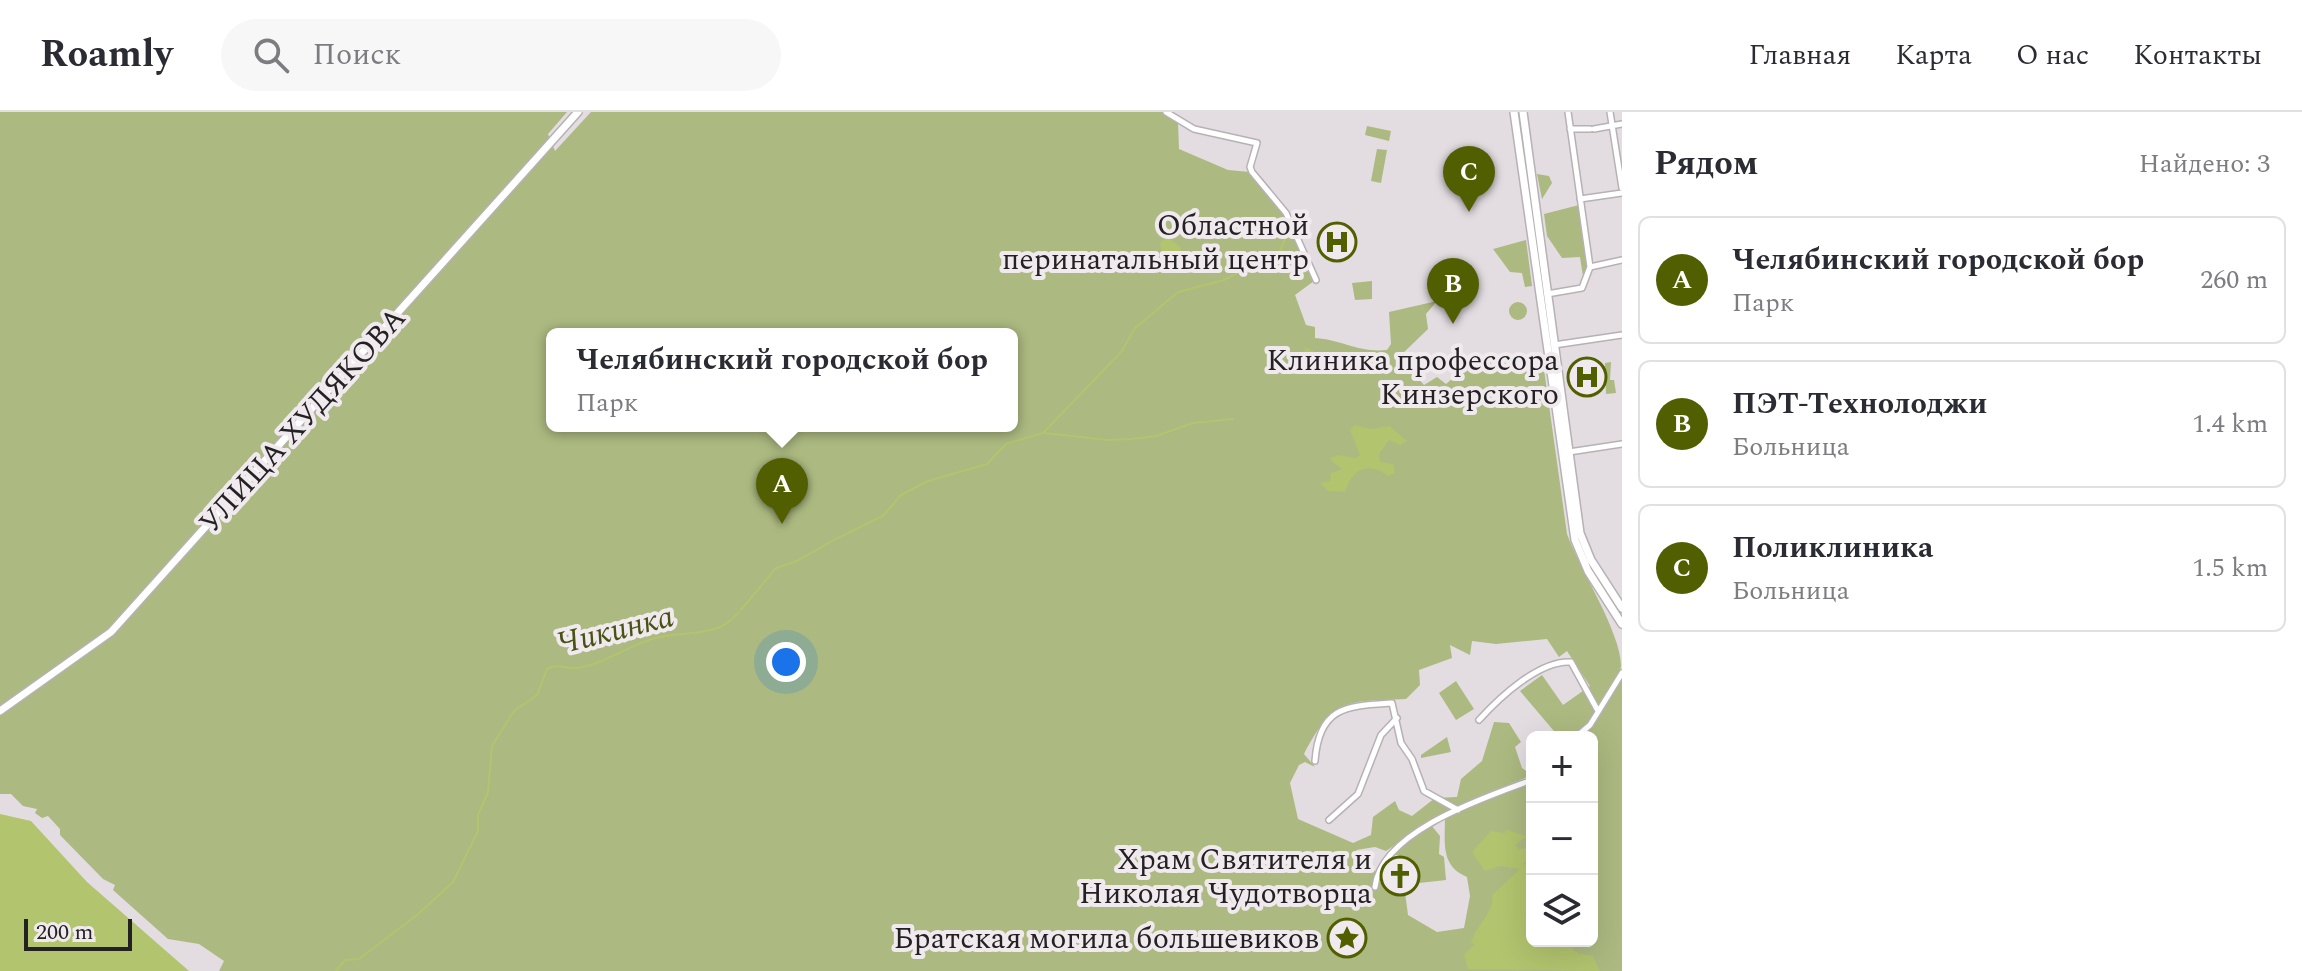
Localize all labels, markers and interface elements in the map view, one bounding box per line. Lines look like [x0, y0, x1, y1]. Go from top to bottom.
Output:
search box [221, 19, 781, 91]
text: Roamly [40, 26, 173, 84]
text: Поиск [313, 32, 401, 78]
icon: search [249, 33, 293, 77]
text: Главная [1749, 34, 1851, 77]
text: Карта [1895, 34, 1972, 77]
text: О нас [2016, 34, 2089, 77]
text: Контакты [2133, 34, 2262, 77]
text: Рядом [1654, 138, 1758, 190]
text: Найдено: 3 [2139, 144, 2270, 184]
pin: C [1443, 146, 1495, 212]
place label: Областной перинатальный центр [1002, 203, 1309, 283]
hospital icon: Областной перинатальный центр [1316, 221, 1358, 263]
text: Челябинский городской бор [1732, 237, 2144, 283]
pin: B [1427, 258, 1479, 324]
text: A [1672, 260, 1692, 300]
text: 260 m [2200, 260, 2268, 300]
text: Парк [1732, 283, 1794, 323]
street label: УЛИЦА ХУДЯКОВА [188, 297, 417, 544]
popup [546, 328, 1018, 432]
text: Челябинский городской бор [576, 337, 988, 383]
place label: Клиника профессора Кинзерского [1266, 338, 1559, 418]
hospital icon: Клиника профессора Кинзерского [1566, 356, 1608, 398]
text: ПЭТ-Технолоджи [1732, 381, 1987, 427]
text: Парк [576, 383, 638, 423]
text: B [1673, 404, 1691, 444]
text: 1.4 km [2192, 404, 2268, 444]
text: Больница [1732, 427, 1849, 467]
pin: A [756, 458, 808, 524]
text: Поликлиника [1732, 525, 1933, 571]
text: C [1673, 548, 1691, 588]
text: 1.5 km [2192, 548, 2268, 588]
text: Больница [1732, 571, 1849, 611]
water label: Чикинка [552, 592, 679, 669]
your location [766, 642, 806, 682]
map controls [1526, 731, 1598, 947]
button: + [1526, 731, 1598, 803]
button: − [1526, 803, 1598, 875]
place label: Храм Святителя и Николая Чудотворца [1079, 837, 1372, 917]
church icon: Храм Святителя и Николая Чудотворца [1379, 855, 1421, 897]
button: layers [1526, 875, 1598, 947]
scale bar [24, 915, 132, 951]
text: 200 m [36, 916, 93, 949]
place label: Братская могила большевиков [894, 916, 1319, 962]
place icon: Братская могила большевиков [1326, 917, 1368, 959]

